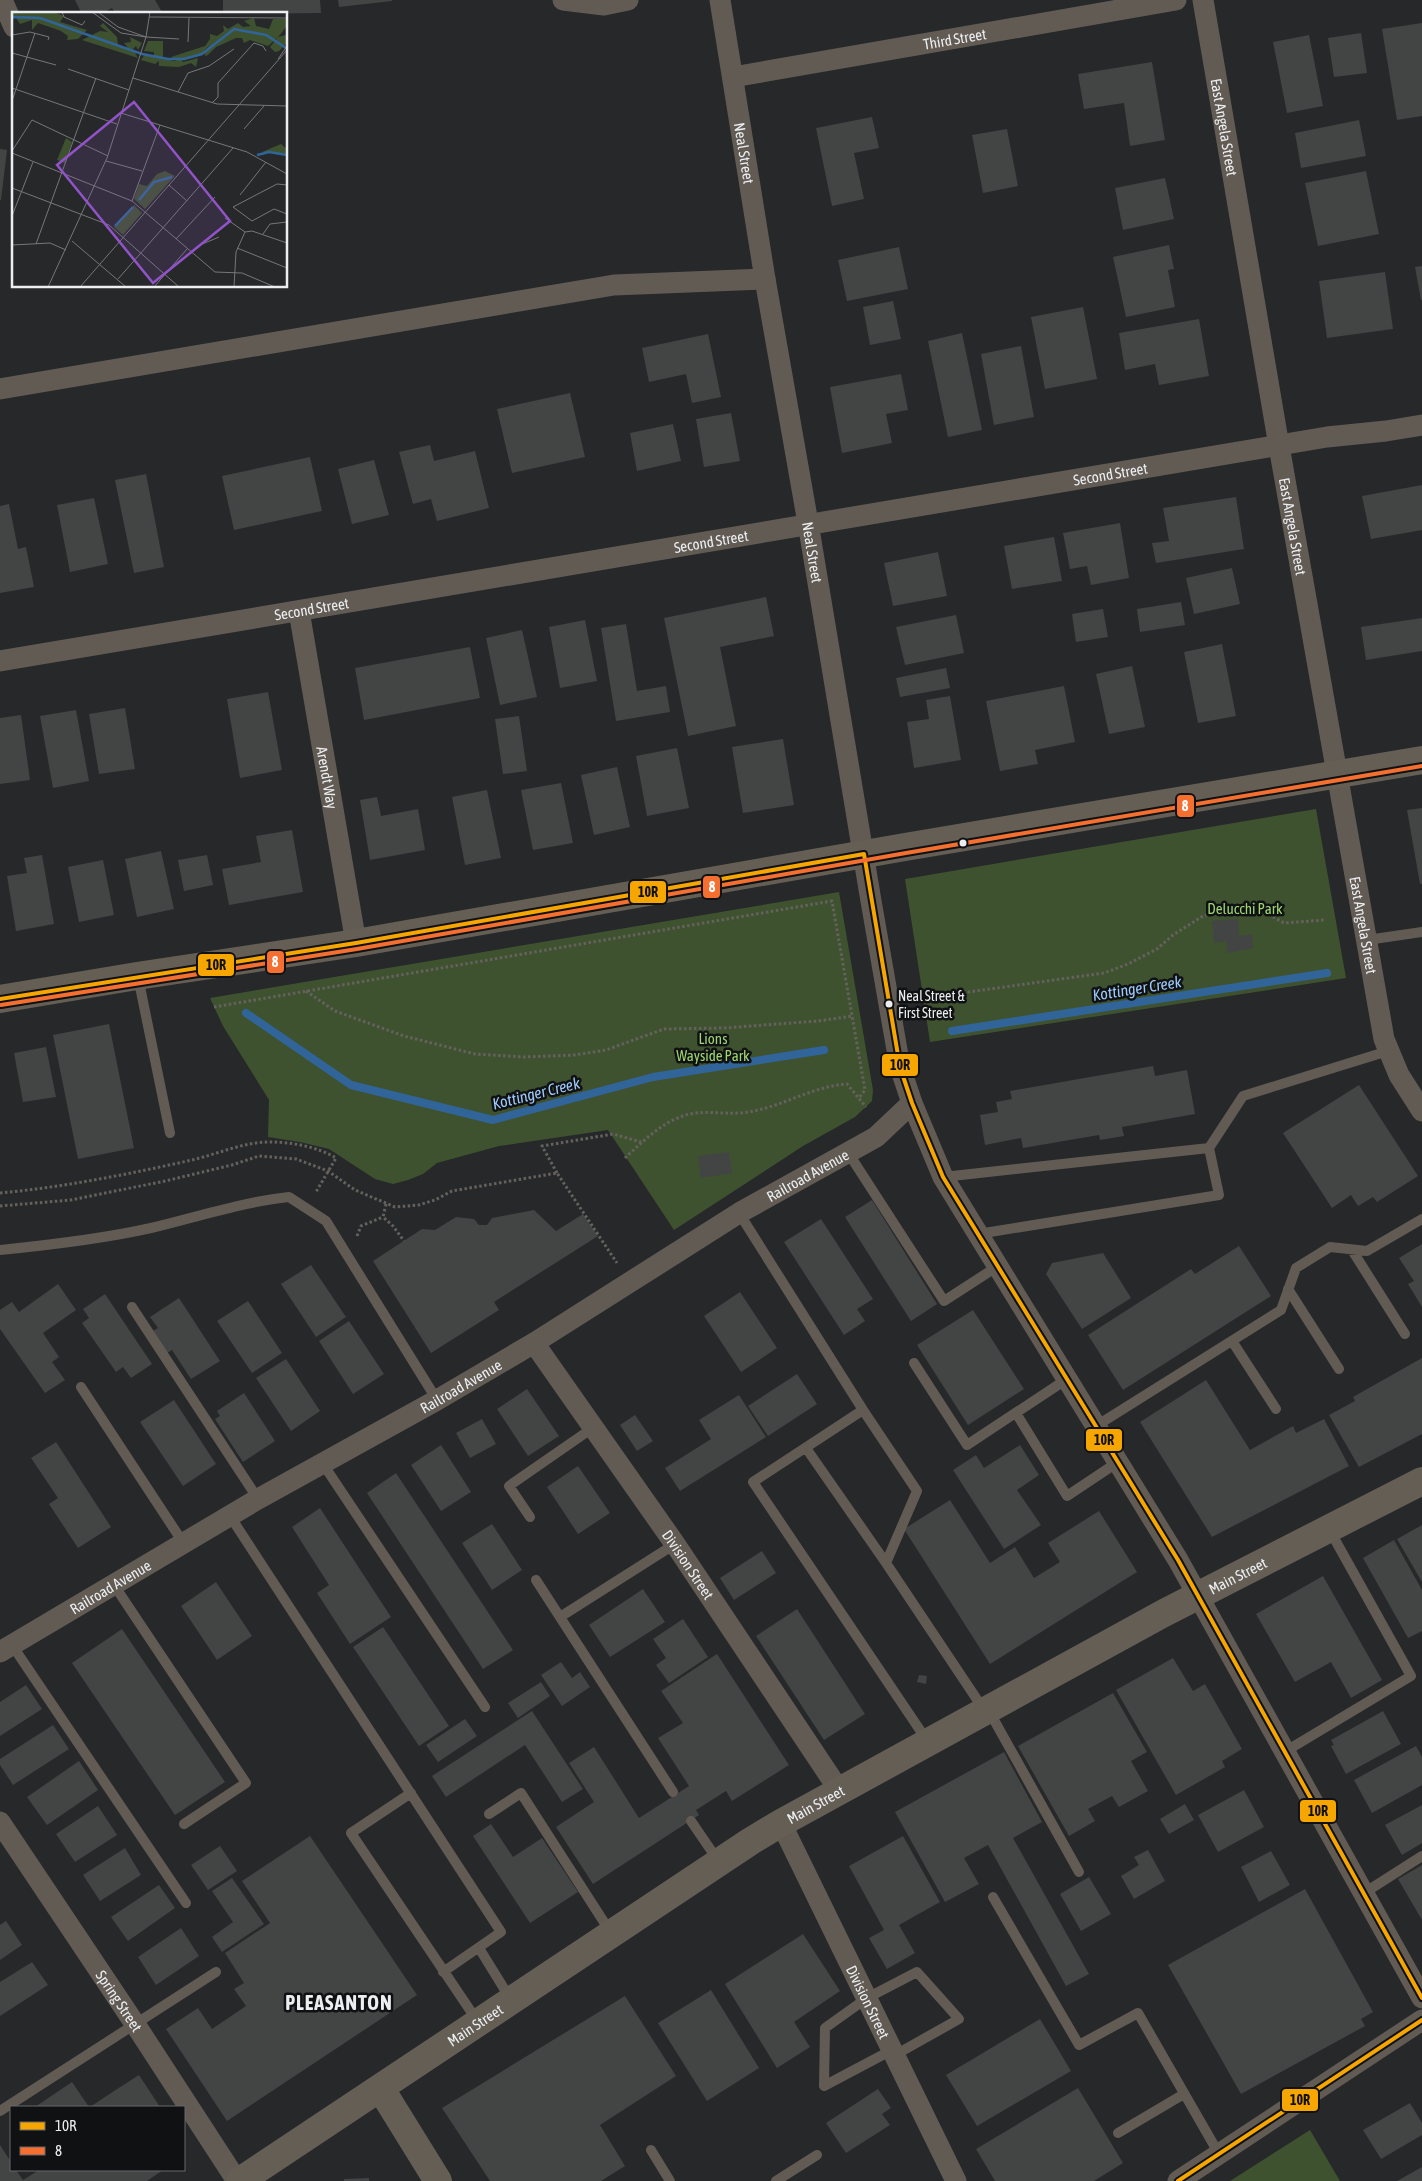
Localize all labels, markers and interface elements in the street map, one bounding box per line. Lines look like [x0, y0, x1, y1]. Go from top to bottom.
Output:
inset map [12, 12, 288, 288]
street label: Third Street [922, 25, 987, 52]
street label: East Angela Street [1208, 77, 1241, 177]
street label: Neal Street [731, 121, 758, 185]
street label: Second Street [1072, 459, 1149, 488]
street label: East Angela Street [1276, 476, 1310, 576]
street label: Neal Street [799, 520, 826, 584]
street label: Second Street [672, 526, 749, 556]
street label: Second Street [273, 594, 350, 623]
street label: Arendt Way [314, 745, 341, 810]
line badge: 8 [1176, 794, 1195, 818]
text: 8 [1182, 798, 1189, 814]
unlabelled marker [958, 838, 968, 848]
line badge: 8 [702, 875, 721, 899]
street label: East Angela Street [1347, 875, 1381, 975]
text: 8 [709, 879, 716, 895]
line badge: 10R [629, 880, 667, 904]
text: 10R [638, 884, 658, 900]
park label: Delucchi Park [1207, 900, 1283, 917]
line badge: 8 [266, 950, 285, 974]
line badge: 10R [197, 953, 235, 977]
text: 8 [272, 954, 279, 970]
text: 10R [206, 957, 226, 973]
water label: Kottinger Creek [1091, 972, 1184, 1005]
place label: Neal Street & First Street [898, 988, 965, 1021]
marker: Neal Street & First Street [884, 999, 894, 1009]
park label: Lions Wayside Park [676, 1030, 750, 1064]
line badge: 10R [881, 1053, 919, 1077]
text: 10R [890, 1057, 910, 1073]
water label: Kottinger Creek [490, 1073, 583, 1114]
street label: Railroad Avenue [763, 1145, 852, 1205]
street label: Railroad Avenue [417, 1356, 504, 1416]
line badge: 10R [1085, 1428, 1123, 1452]
text: 10R [1094, 1432, 1114, 1448]
street label: Division Street [659, 1527, 718, 1602]
street label: Main Street [1206, 1554, 1269, 1597]
street label: Railroad Avenue [67, 1556, 154, 1617]
street label: Main Street [784, 1782, 847, 1827]
line badge: 10R [1299, 1799, 1337, 1823]
text: 10R [1308, 1803, 1328, 1819]
street label: Division Street [843, 1962, 894, 2041]
street label: Spring Street [93, 1967, 146, 2035]
district label: PLEASANTON [285, 1991, 393, 2014]
street label: Main Street [444, 2000, 506, 2049]
line badge: 10R [1281, 2088, 1319, 2112]
text: 10R [1290, 2092, 1310, 2108]
legend [10, 2106, 185, 2171]
text: 10R [55, 2117, 77, 2134]
text: 8 [55, 2142, 62, 2159]

